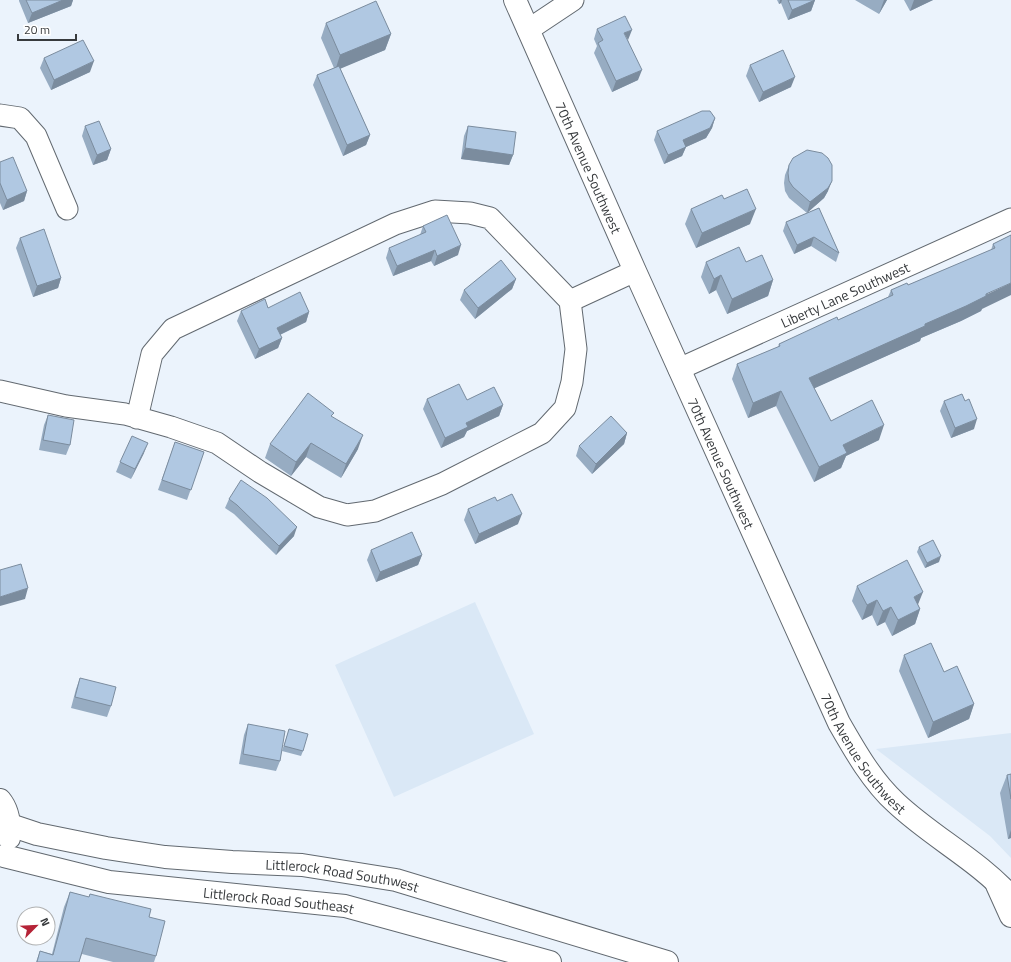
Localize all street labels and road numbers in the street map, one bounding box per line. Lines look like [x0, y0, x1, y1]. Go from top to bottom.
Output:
street label: 70th Avenue Southwest [551, 98, 627, 237]
street label: Liberty Lane Southwest [777, 256, 913, 332]
street label: 70th Avenue Southwest [683, 394, 760, 532]
street label: 70th Avenue Southwest [816, 689, 911, 818]
street label: Littlerock Road Southwest [265, 853, 422, 897]
street label: Littlerock Road Southeast [202, 881, 357, 919]

